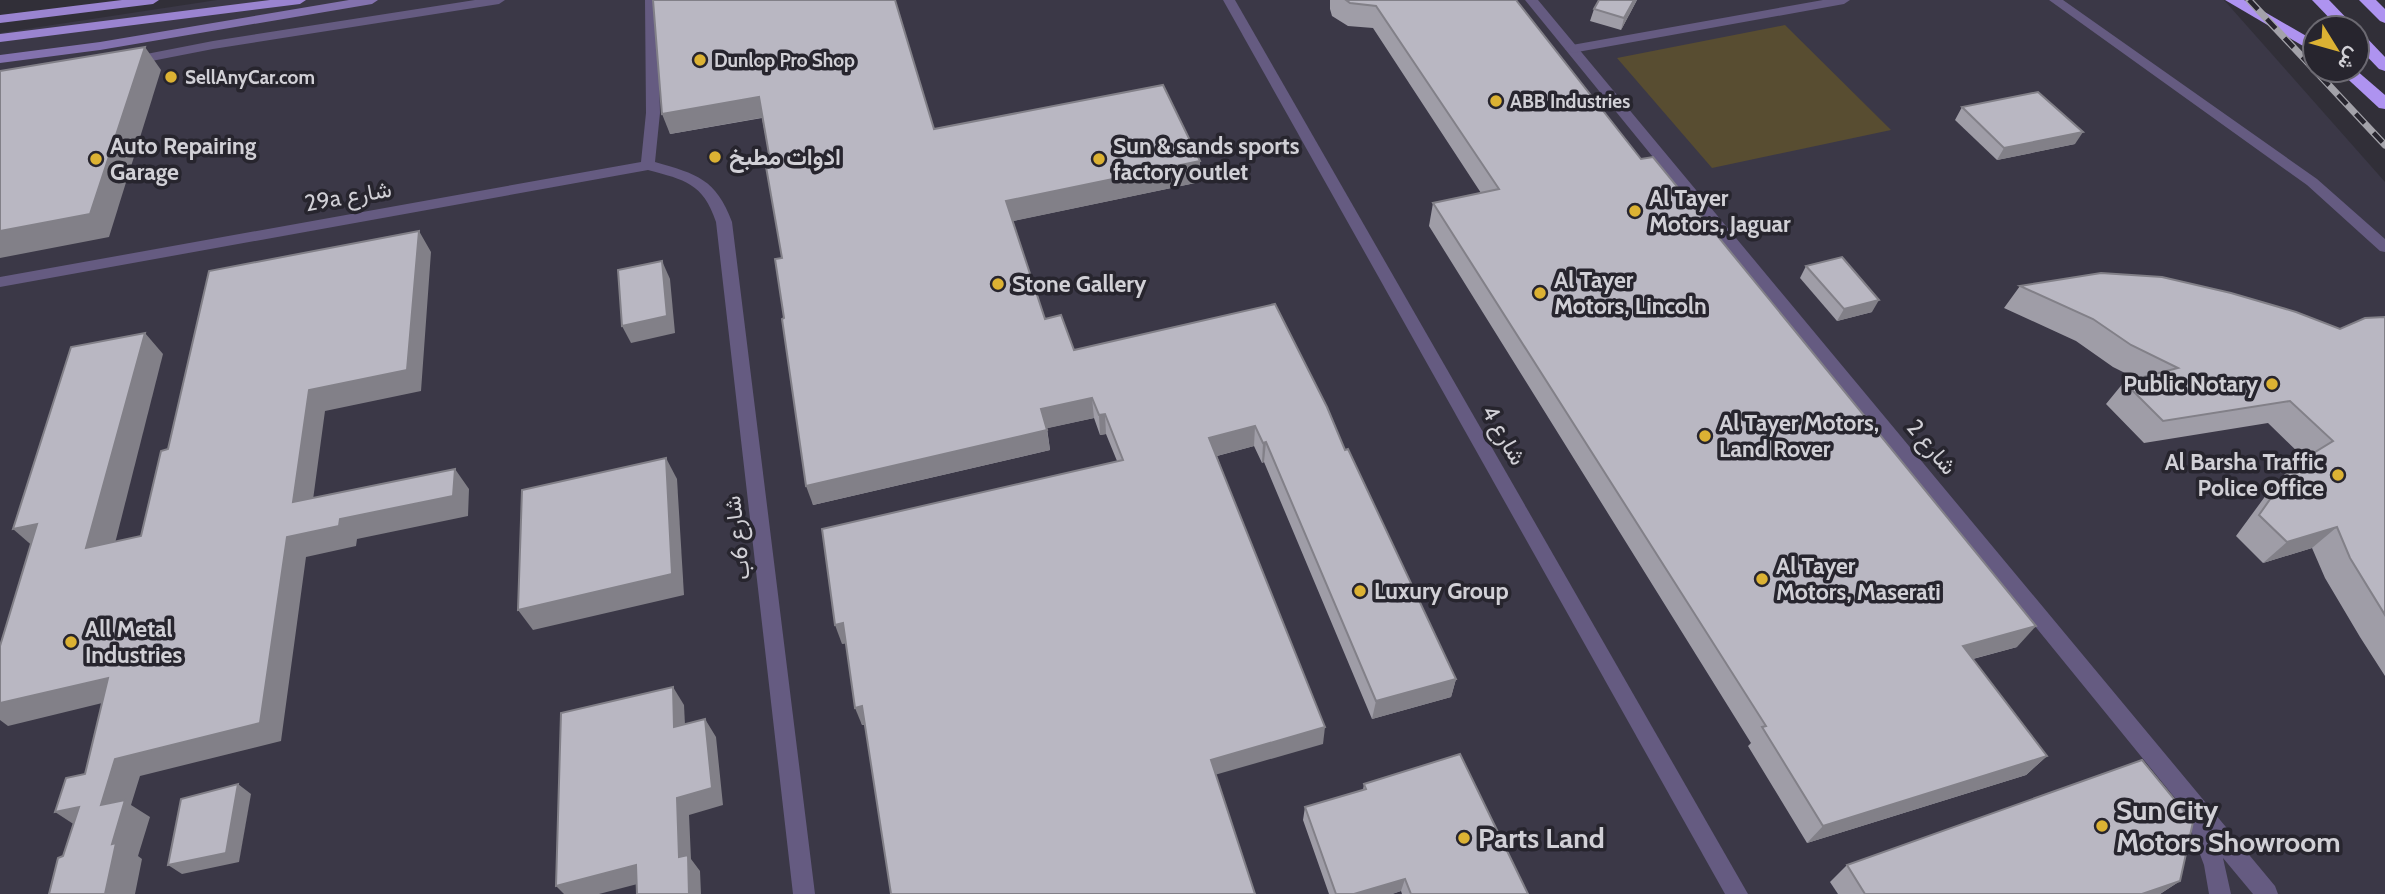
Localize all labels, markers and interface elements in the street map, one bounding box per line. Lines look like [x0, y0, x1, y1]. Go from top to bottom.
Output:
north arrow [2301, 14, 2371, 84]
text: ش [2333, 43, 2365, 75]
place label: Dunlop Pro Shop [714, 49, 855, 72]
marker: Dunlop Pro Shop [692, 52, 708, 68]
place label: SellAnyCar.com [185, 66, 315, 89]
marker: SellAnyCar.com [163, 69, 179, 85]
place label: ABB Industries [1510, 90, 1630, 113]
marker: ABB Industries [1488, 93, 1504, 109]
place label: Auto Repairing Garage [110, 132, 257, 186]
place label: Sun & sands sports factory outlet [1113, 132, 1300, 186]
place label: ادوات مطبخ [729, 143, 841, 173]
marker: ادوات مطبخ [707, 149, 723, 165]
marker: Auto Repairing Garage [88, 151, 104, 167]
marker: Sun & sands sports factory outlet [1091, 151, 1107, 167]
street label: 29a شارع [302, 175, 394, 219]
place label: Al Tayer Motors, Jaguar [1649, 184, 1791, 238]
marker: Al Tayer Motors, Jaguar [1627, 203, 1643, 219]
place label: Al Tayer Motors, Lincoln [1554, 266, 1707, 320]
place label: Stone Gallery [1012, 270, 1147, 298]
marker: Stone Gallery [990, 276, 1006, 292]
marker: Al Tayer Motors, Lincoln [1532, 285, 1548, 301]
place label: Public Notary [2123, 370, 2259, 398]
marker: Public Notary [2264, 376, 2280, 392]
street label: شارع 4 [1474, 400, 1532, 471]
place label: Al Tayer Motors, Land Rover [1719, 409, 1879, 463]
street label: شارع 2 [1899, 414, 1963, 482]
marker: Al Tayer Motors, Land Rover [1697, 428, 1713, 444]
place label: Al Barsha Traffic Police Office [2165, 448, 2324, 502]
marker: Al Barsha Traffic Police Office [2330, 467, 2346, 483]
street label: شارع 6ب [718, 494, 758, 582]
place label: Al Tayer Motors, Maserati [1776, 552, 1941, 606]
marker: Al Tayer Motors, Maserati [1754, 571, 1770, 587]
place label: Luxury Group [1374, 577, 1509, 605]
marker: Luxury Group [1352, 583, 1368, 599]
place label: All Metal Industries [85, 615, 182, 669]
marker: All Metal Industries [63, 634, 79, 650]
place label: Sun City Motors Showroom [2116, 793, 2341, 859]
marker: Sun City Motors Showroom [2094, 818, 2110, 834]
place label: Parts Land [1478, 821, 1605, 855]
marker: Parts Land [1456, 830, 1472, 846]

